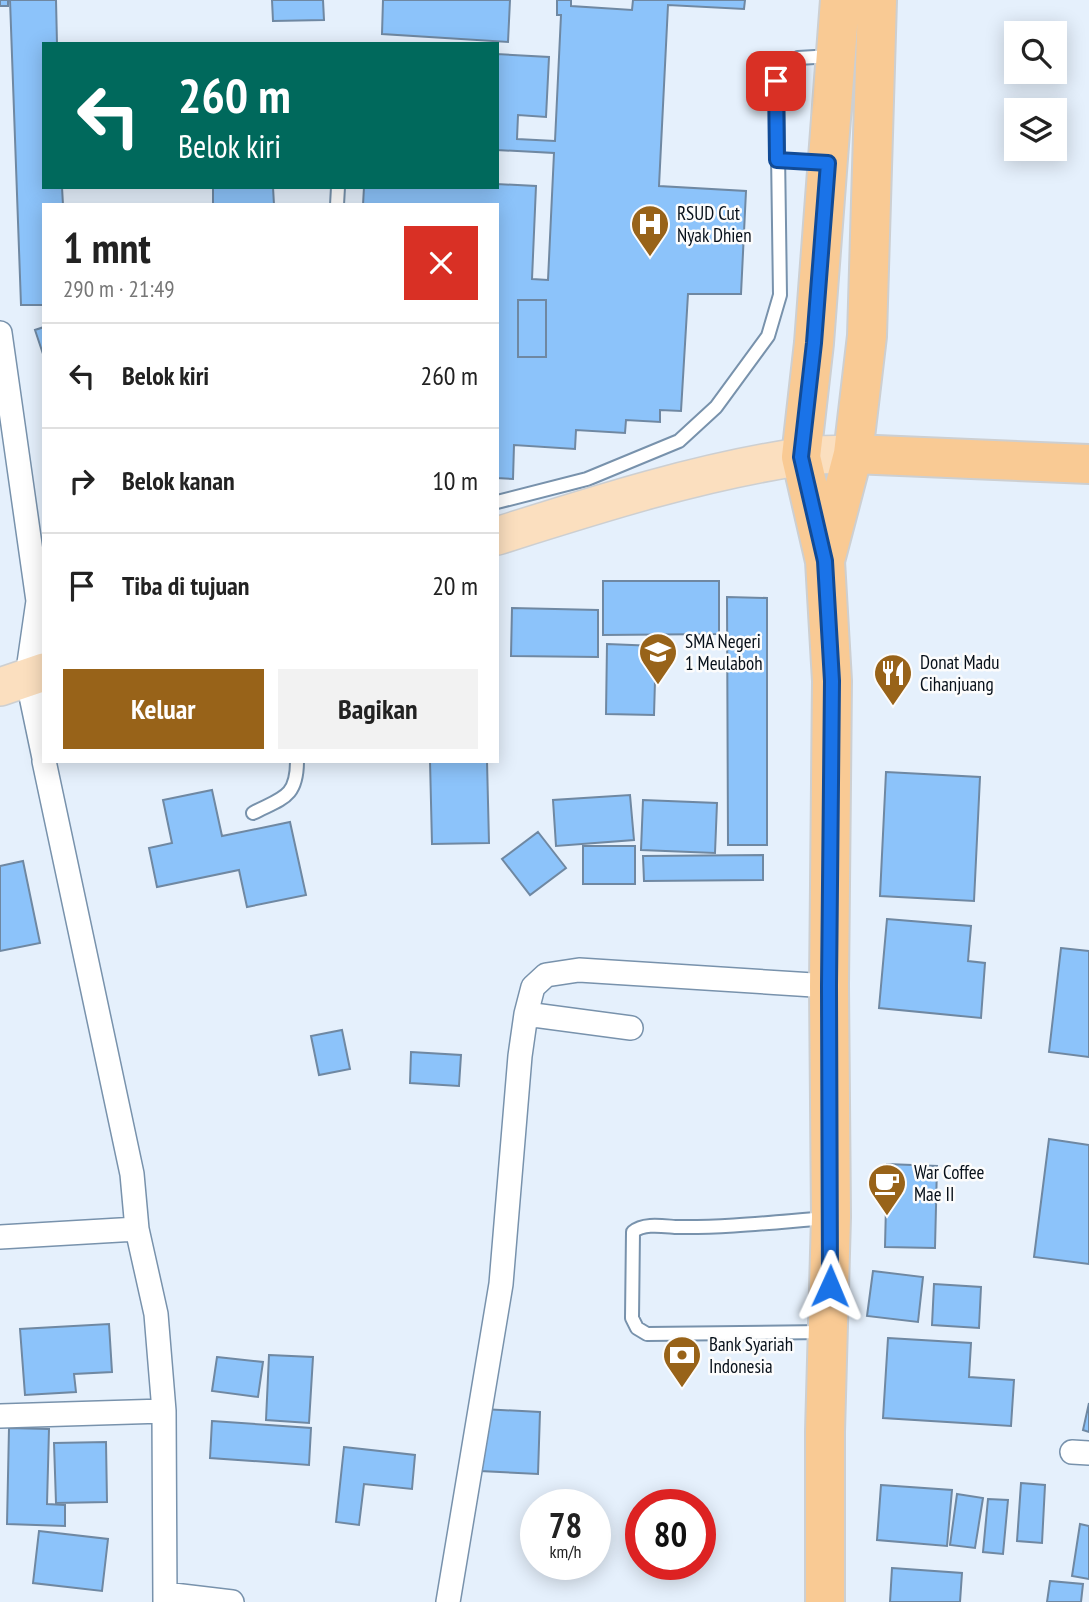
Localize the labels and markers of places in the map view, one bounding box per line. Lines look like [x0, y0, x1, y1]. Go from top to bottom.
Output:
pin [746, 51, 806, 111]
place label: RSUD Cut Nyak Dhien [677, 201, 752, 247]
hospital icon: RSUD Cut Nyak Dhien [629, 203, 671, 258]
place label: SMA Negeri 1 Meulaboh [685, 629, 763, 675]
school or university icon: SMA Negeri 1 Meulaboh [637, 631, 679, 686]
place label: Donat Madu Cihanjuang [920, 650, 1000, 696]
restaurant icon: Donat Madu Cihanjuang [872, 652, 914, 707]
place label: War Coffee Mae II [914, 1160, 984, 1206]
cafe icon: War Coffee Mae II [866, 1162, 908, 1217]
place label: Bank Syariah Indonesia [709, 1332, 793, 1378]
bank icon: Bank Syariah Indonesia [661, 1334, 703, 1389]

